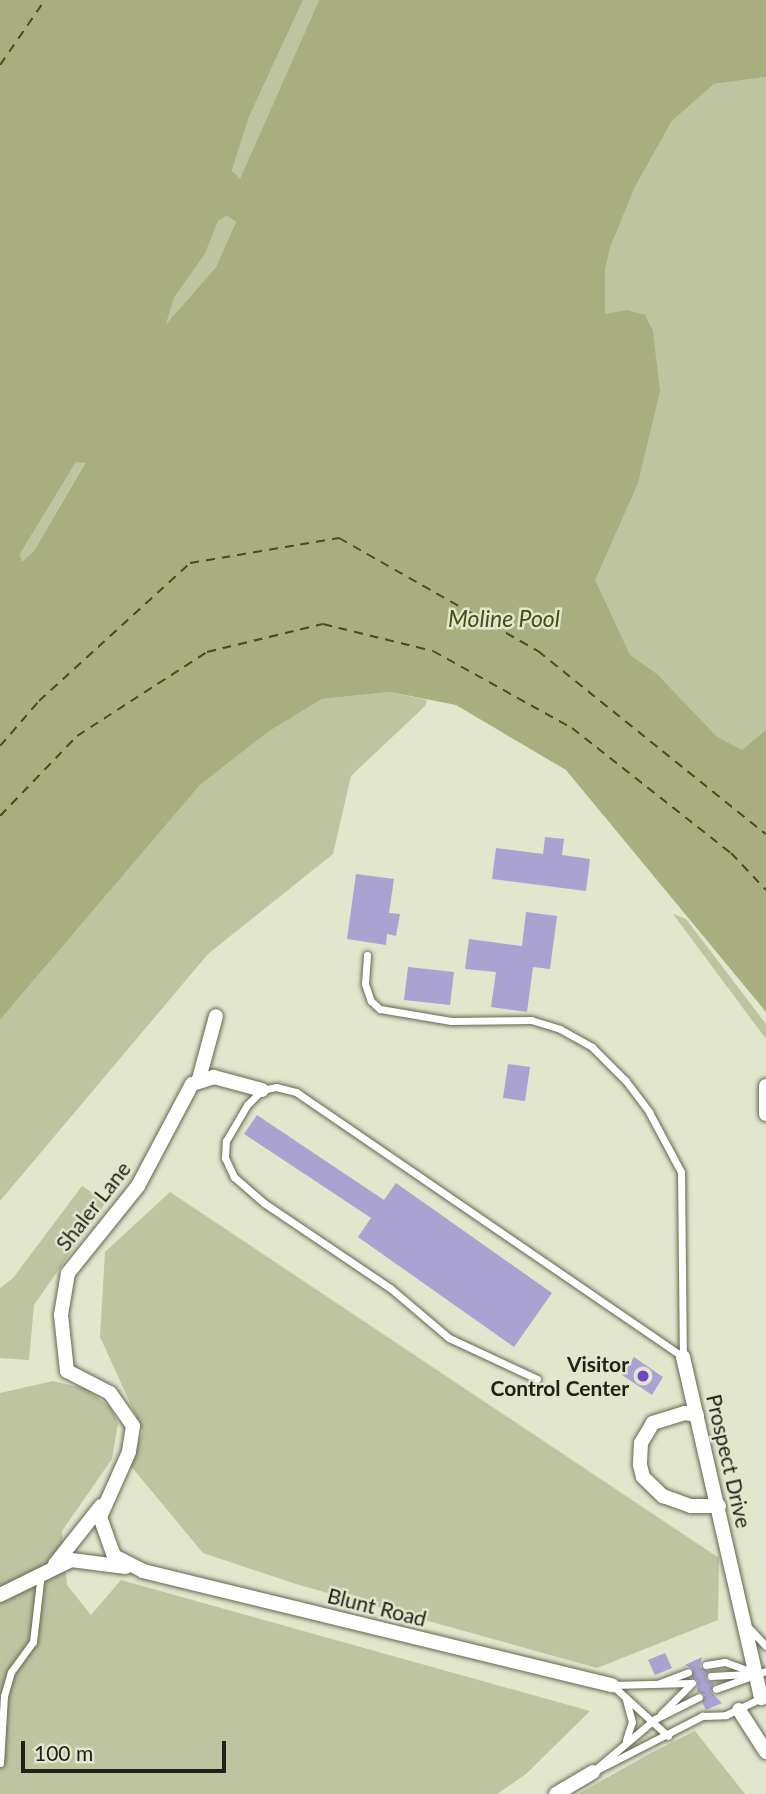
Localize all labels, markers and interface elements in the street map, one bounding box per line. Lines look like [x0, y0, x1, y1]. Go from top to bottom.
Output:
water label: Moline Pool [448, 604, 560, 632]
street label: Shaler Lane [50, 1156, 136, 1256]
place label: Visitor Control Center [490, 1351, 629, 1401]
marker: Visitor Control Center [635, 1368, 651, 1384]
street label: Prospect Drive [701, 1392, 757, 1530]
street label: Blunt Road [325, 1583, 429, 1631]
scale bar [24, 1728, 229, 1772]
text: 100 m [34, 1740, 93, 1765]

